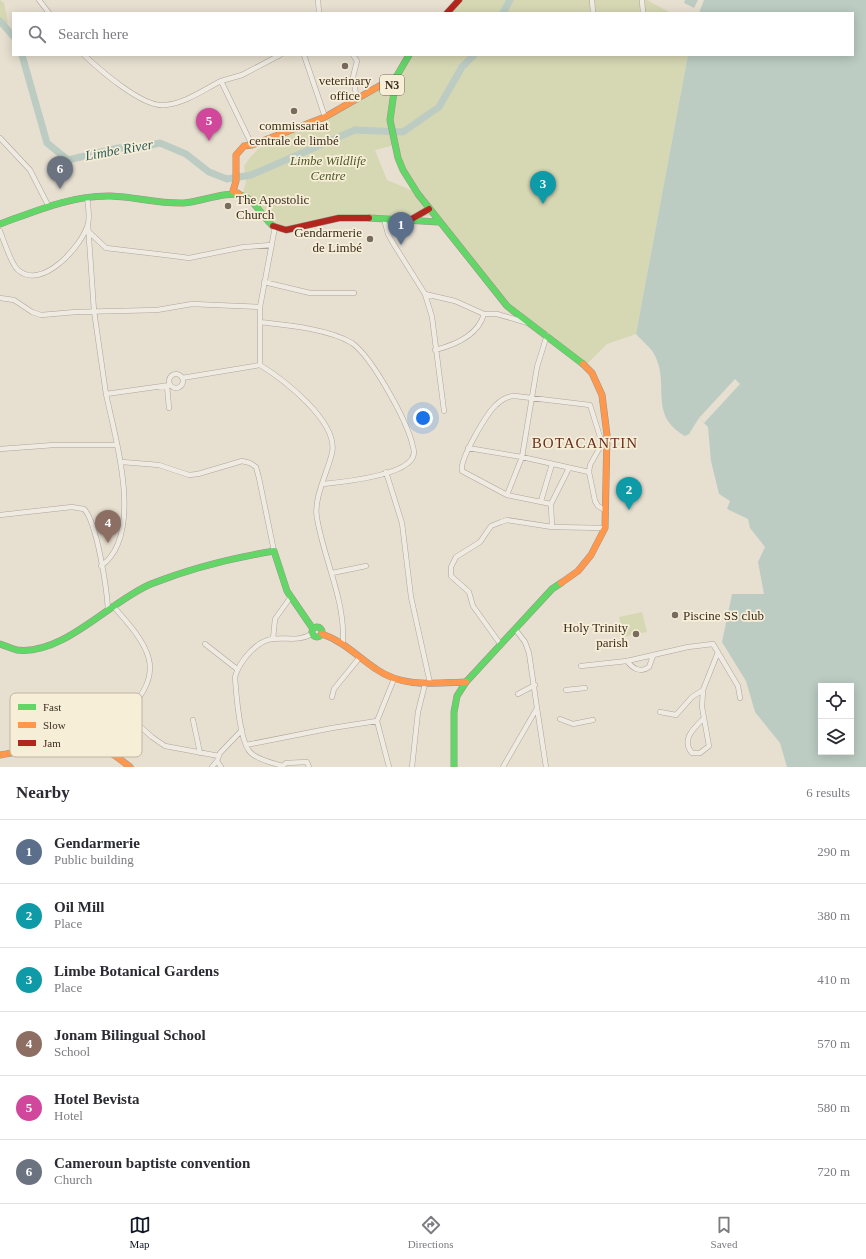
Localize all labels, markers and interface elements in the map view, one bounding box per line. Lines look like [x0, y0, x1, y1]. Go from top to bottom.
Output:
search box [12, 12, 854, 56]
icon: search [26, 23, 48, 45]
text: Search here [58, 26, 128, 42]
marker: veterinary office [340, 61, 350, 71]
place label: veterinary office [319, 73, 372, 103]
road number: N3 [380, 75, 404, 95]
marker: commissariat centrale de limbé [289, 106, 299, 116]
pin: 5 [196, 108, 222, 141]
place label: commissariat centrale de limbé [249, 118, 339, 148]
water label: Limbe River [83, 137, 155, 164]
park label: Limbe Wildlife Centre [289, 153, 366, 183]
pin: 6 [47, 156, 73, 189]
pin: 3 [530, 171, 556, 204]
place label: The Apostolic Church [236, 192, 310, 222]
marker: The Apostolic Church [223, 201, 233, 211]
pin: 1 [388, 212, 414, 245]
place label: Gendarmerie de Limbé [294, 225, 362, 255]
marker: Gendarmerie de Limbé [365, 234, 375, 244]
your location [413, 408, 433, 428]
district label: BOTACANTIN [532, 435, 638, 451]
pin: 2 [616, 477, 642, 510]
pin: 4 [95, 510, 121, 543]
place label: Piscine SS club [683, 608, 764, 623]
marker: Piscine SS club [670, 610, 680, 620]
place label: Holy Trinity parish [563, 620, 628, 650]
marker: Holy Trinity parish [631, 629, 641, 639]
map controls [818, 683, 854, 755]
button: locate [818, 683, 854, 719]
legend [10, 693, 142, 757]
text: Fast [43, 701, 61, 713]
text: Slow [43, 719, 66, 731]
button: layers [818, 719, 854, 755]
text: Jam [43, 737, 61, 749]
text: Nearby [16, 783, 70, 802]
text: 6 results [806, 785, 850, 800]
text: Gendarmerie [54, 835, 140, 851]
text: 1 [26, 844, 32, 859]
text: 290 m [817, 844, 850, 859]
text: Public building [54, 852, 134, 867]
text: Oil Mill [54, 899, 104, 915]
text: 2 [26, 908, 32, 923]
text: 380 m [817, 908, 850, 923]
text: Place [54, 916, 82, 931]
text: Limbe Botanical Gardens [54, 963, 219, 979]
text: 3 [26, 972, 32, 987]
text: 410 m [817, 972, 850, 987]
text: Place [54, 980, 82, 995]
text: Jonam Bilingual School [54, 1027, 206, 1043]
text: 4 [26, 1036, 32, 1051]
text: 570 m [817, 1036, 850, 1051]
text: School [54, 1044, 90, 1059]
text: Hotel Bevista [54, 1091, 139, 1107]
text: 5 [26, 1100, 32, 1115]
text: 580 m [817, 1100, 850, 1115]
text: Hotel [54, 1108, 83, 1123]
text: Cameroun baptiste convention [54, 1155, 250, 1171]
text: 6 [26, 1164, 32, 1179]
text: 720 m [817, 1164, 850, 1179]
text: Church [54, 1172, 92, 1187]
tab: Map [129, 1214, 151, 1250]
tab: Directions [408, 1214, 453, 1250]
tab: Saved [711, 1214, 737, 1250]

